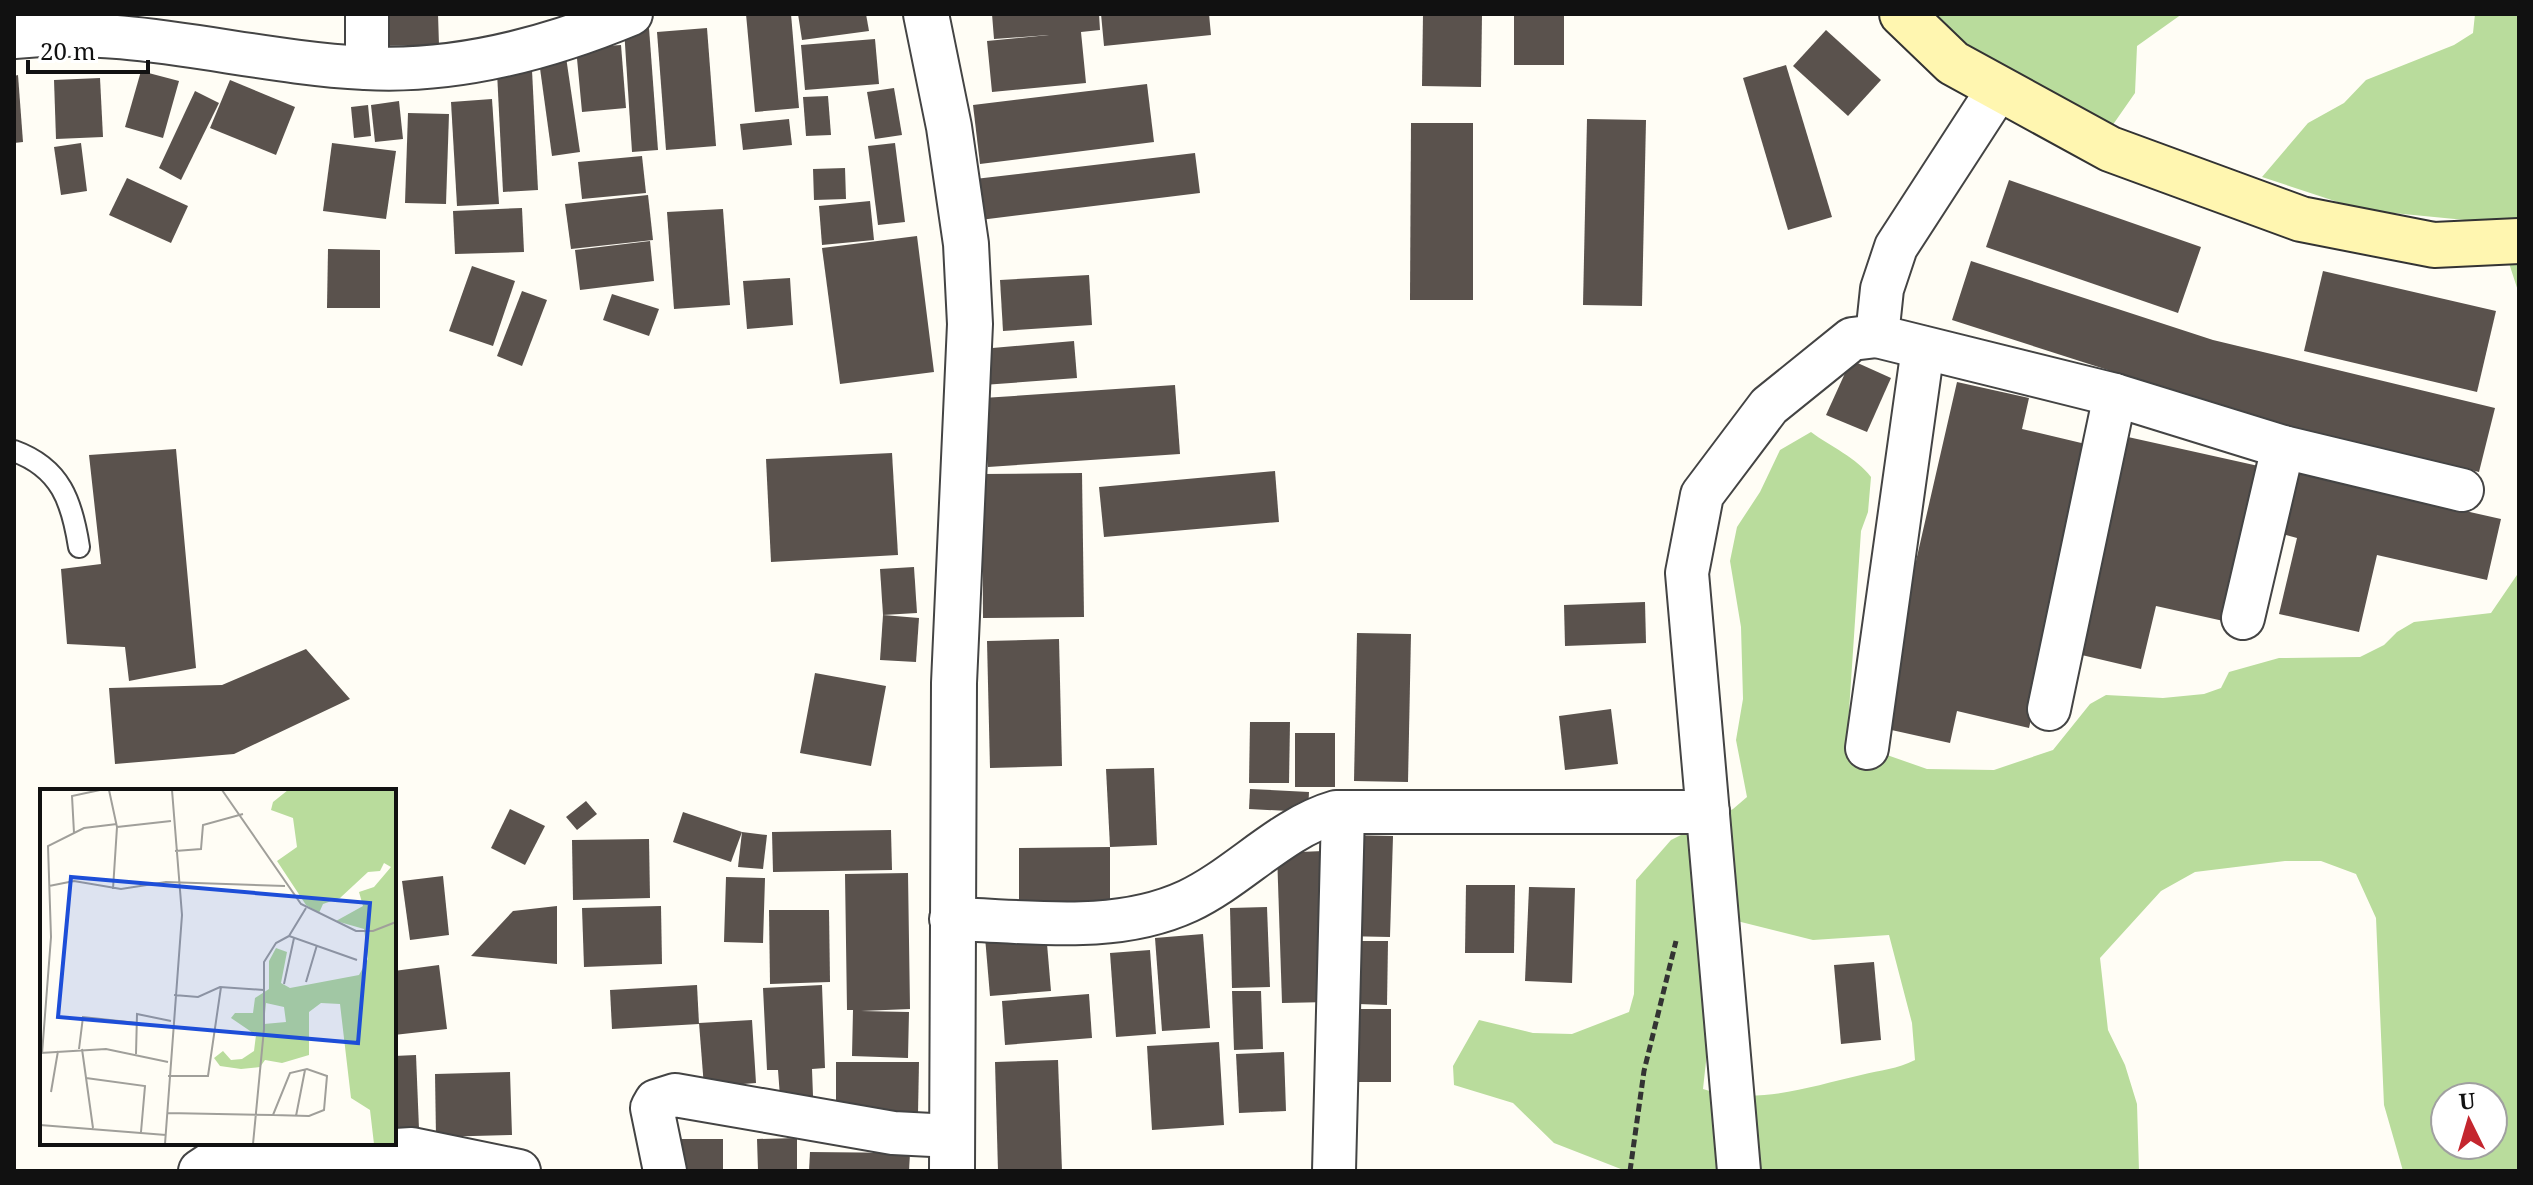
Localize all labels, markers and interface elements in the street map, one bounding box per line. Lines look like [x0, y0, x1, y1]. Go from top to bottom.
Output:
scale bar [28, 24, 148, 74]
text: 20 m [40, 34, 96, 67]
inset map [40, 789, 396, 1145]
north arrow [2429, 1081, 2509, 1161]
text: U [2458, 1084, 2477, 1116]

